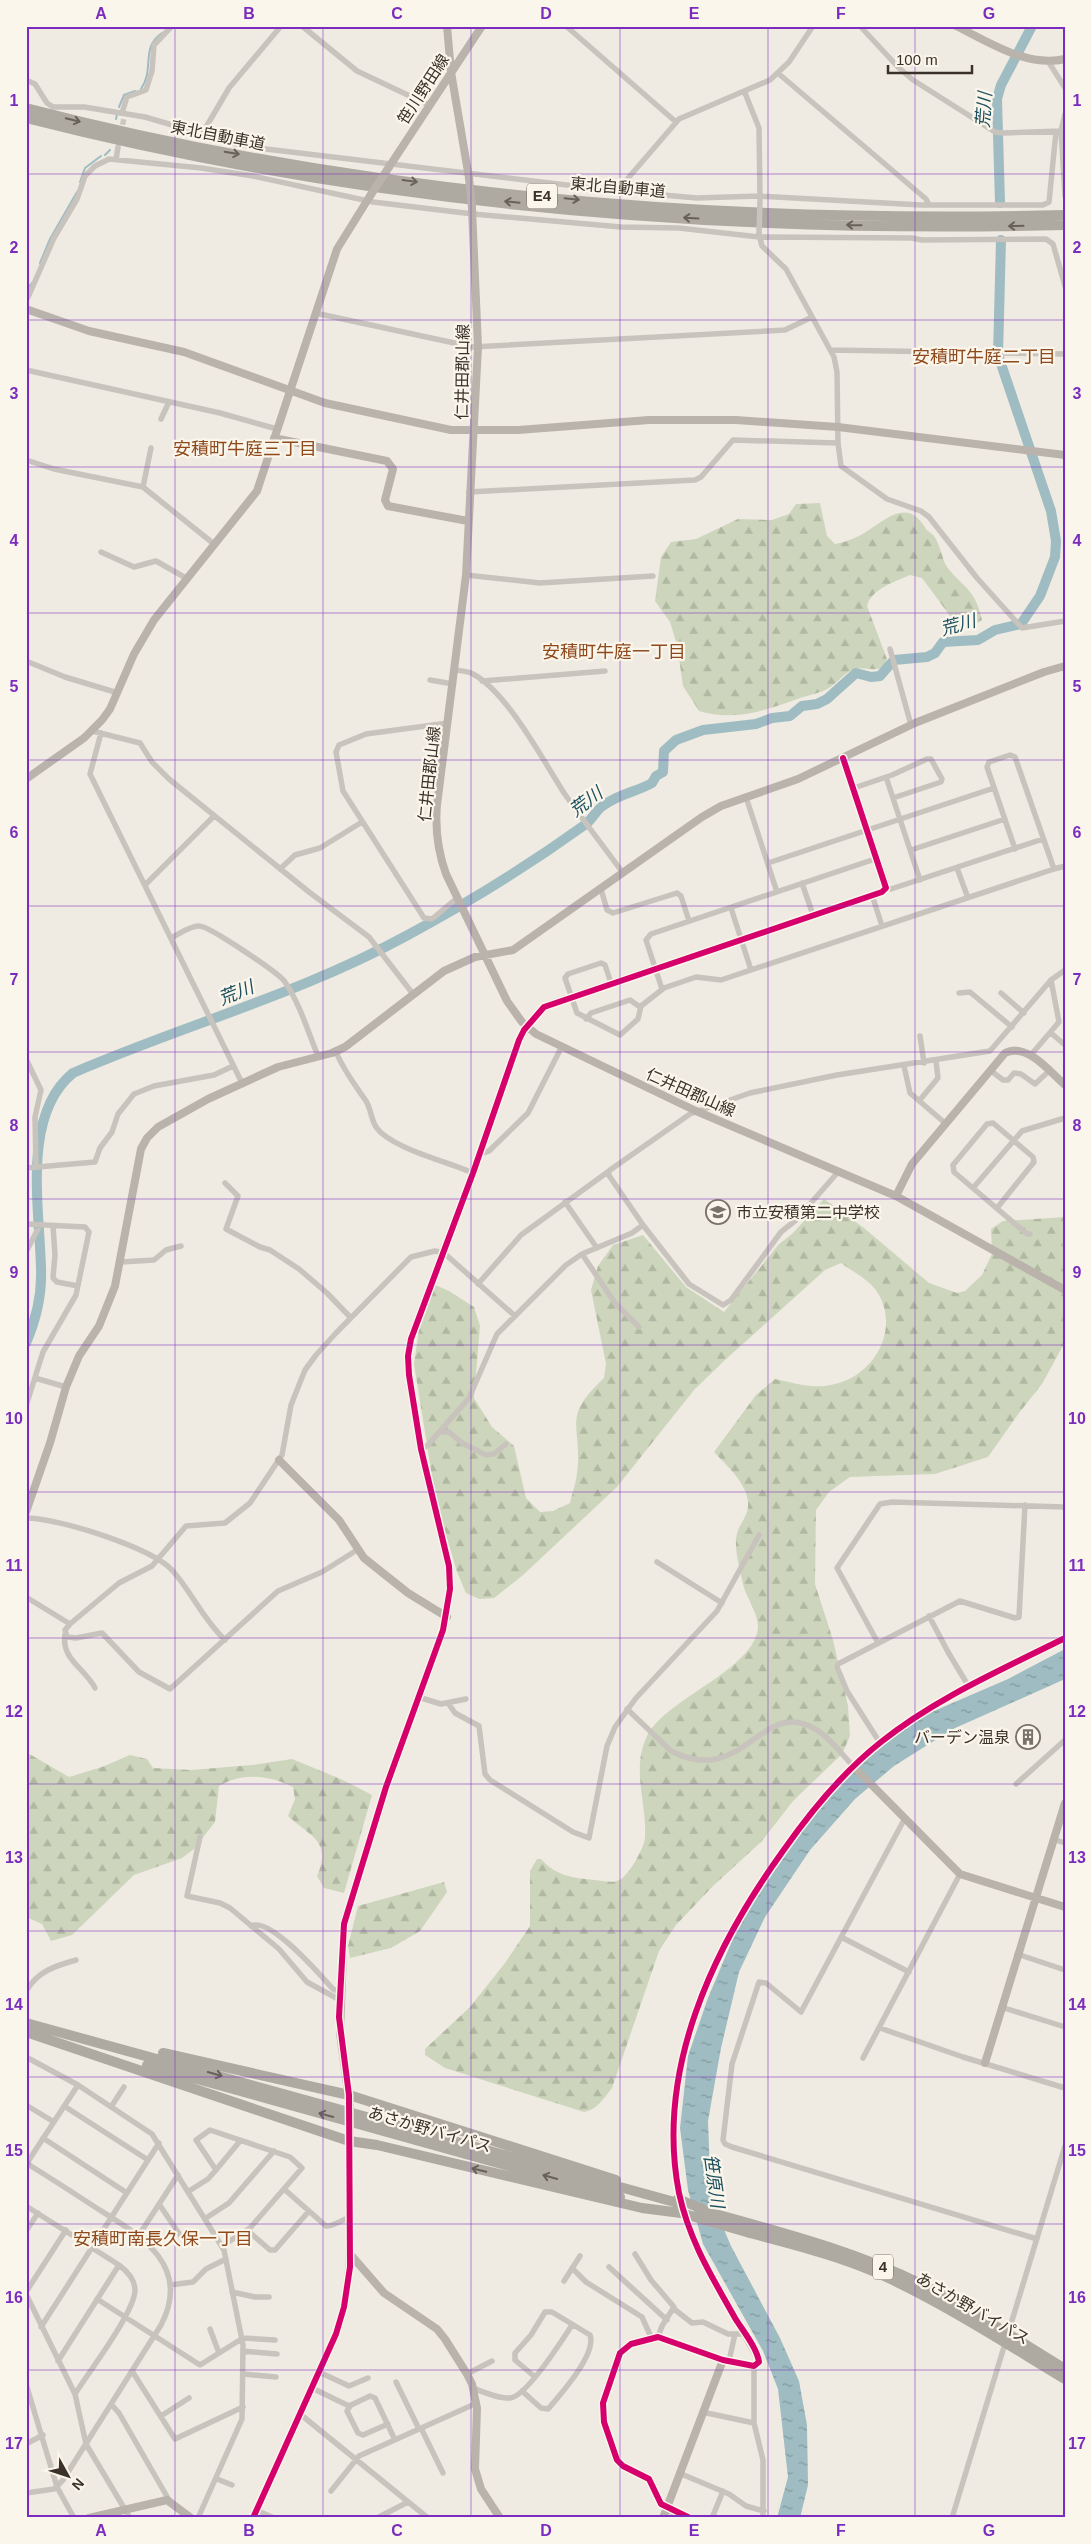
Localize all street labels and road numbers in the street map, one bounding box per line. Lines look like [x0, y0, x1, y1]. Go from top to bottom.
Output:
street label: 笹川野田線 [395, 51, 452, 127]
street label: 東北自動車道 [169, 118, 267, 153]
street label: 東北自動車道 [569, 175, 667, 200]
road number: E4 [527, 184, 557, 208]
street label: 仁井田郡山線 [453, 324, 472, 420]
street label: 仁井田郡山線 [416, 725, 443, 823]
street label: 仁井田郡山線 [643, 1065, 738, 1120]
street label: あさか野バイパス [366, 2104, 494, 2155]
road number: 4 [873, 2254, 893, 2280]
street label: あさか野バイパス [913, 2269, 1032, 2348]

